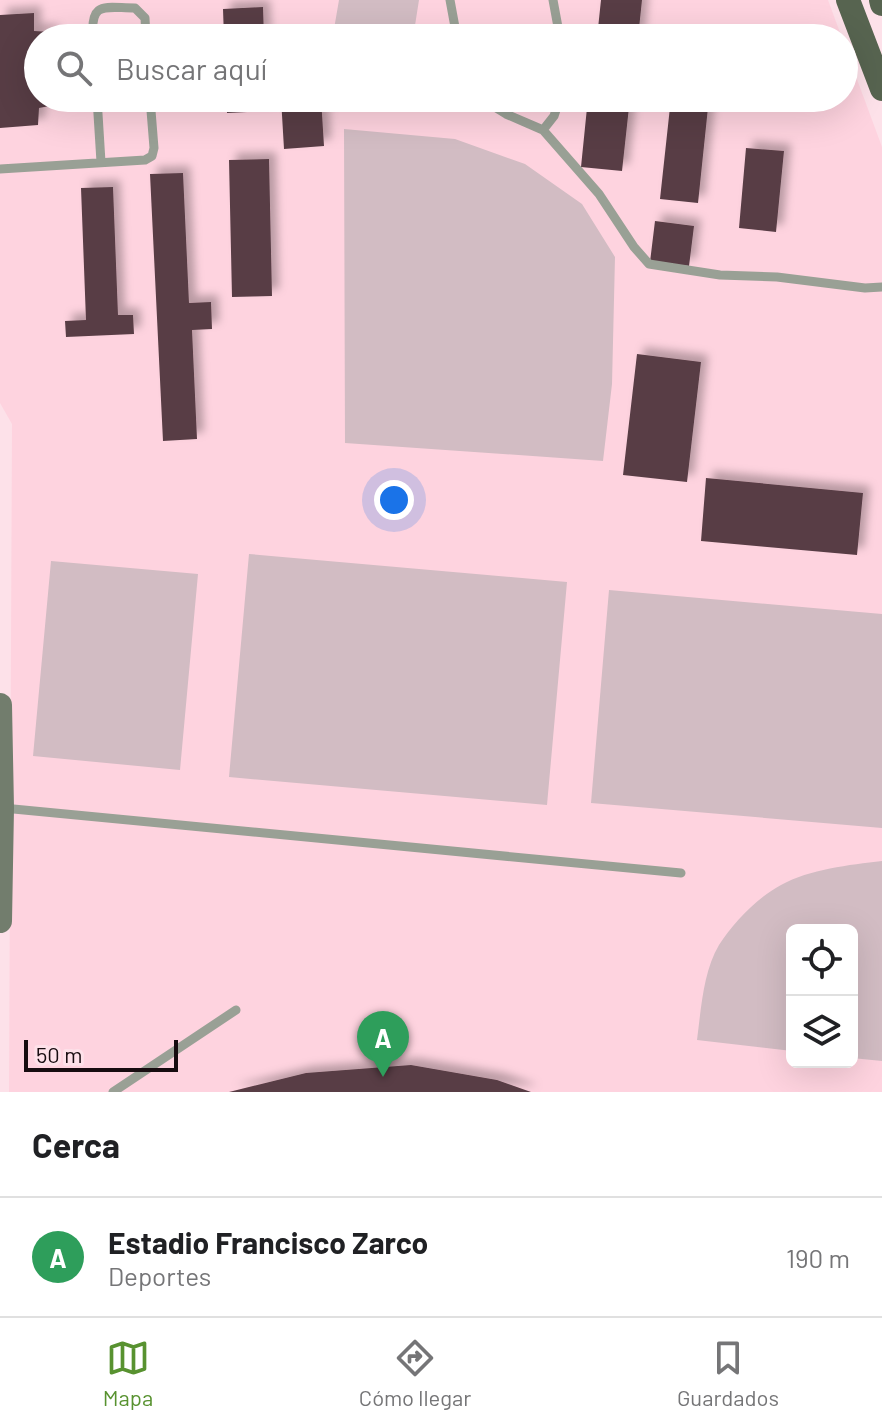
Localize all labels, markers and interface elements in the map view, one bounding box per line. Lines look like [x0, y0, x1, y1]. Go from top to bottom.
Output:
search box [24, 24, 858, 112]
icon: search [52, 46, 96, 90]
text: Buscar aquí [116, 50, 267, 86]
your location [374, 480, 414, 520]
map controls [786, 924, 858, 1068]
button: locate [786, 924, 858, 996]
button: layers [786, 996, 858, 1068]
pin: A [357, 1011, 409, 1077]
scale bar [24, 1036, 178, 1072]
text: 50 m [36, 1041, 82, 1067]
text: Cerca [32, 1124, 120, 1165]
text: Estadio Francisco Zarco [108, 1224, 428, 1260]
text: A [49, 1242, 67, 1273]
text: 190 m [786, 1242, 850, 1273]
text: Deportes [108, 1260, 211, 1291]
tab: Mapa [103, 1336, 153, 1410]
tab: Cómo llegar [359, 1336, 471, 1410]
tab: Guardados [677, 1336, 779, 1410]

